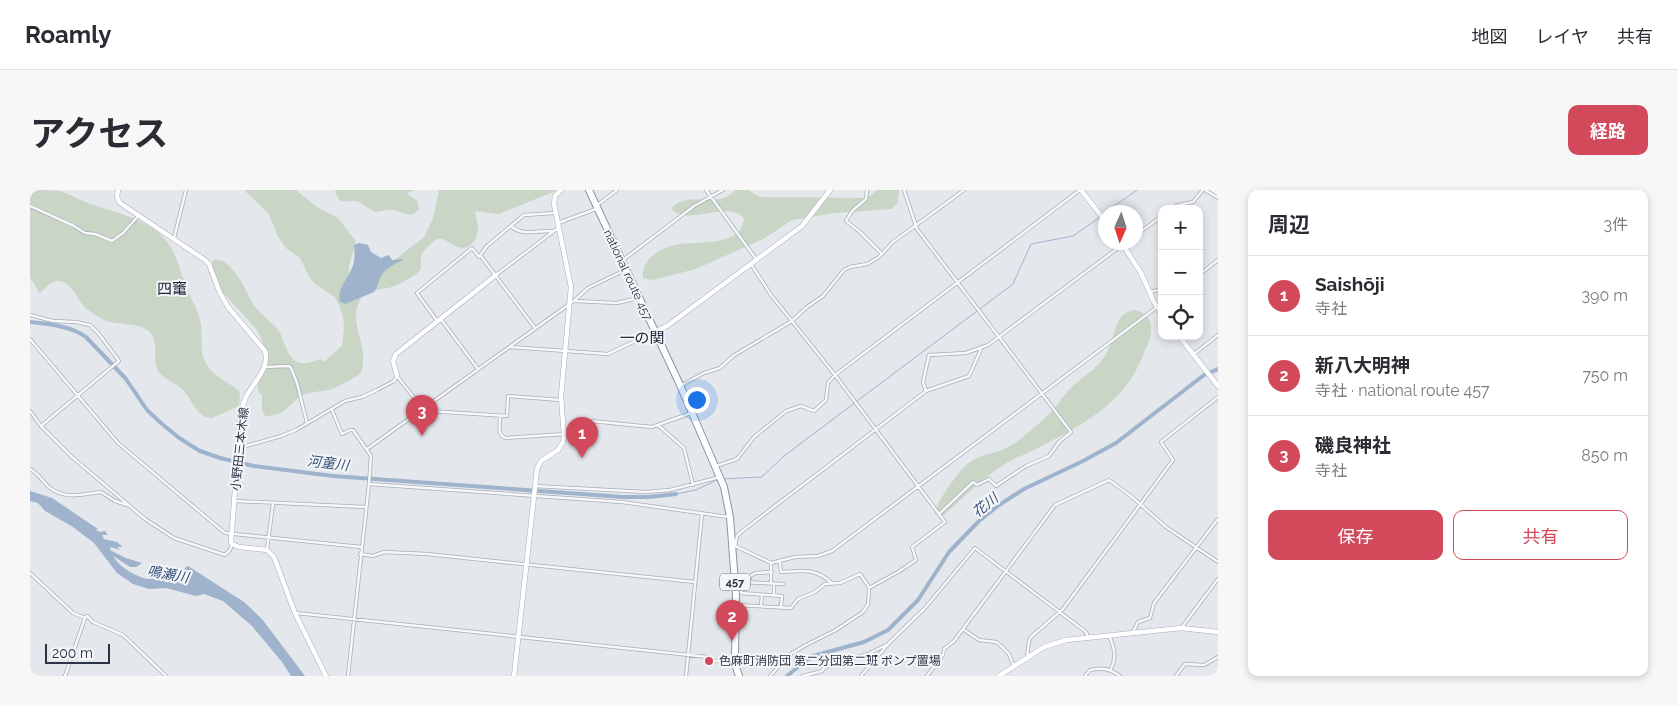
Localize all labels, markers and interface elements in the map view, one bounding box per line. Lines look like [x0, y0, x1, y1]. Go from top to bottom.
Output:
text: Roamly [25, 20, 111, 49]
text: 地図 [1472, 26, 1508, 47]
text: レイヤ [1536, 26, 1589, 47]
text: 共有 [1617, 26, 1653, 47]
button: 経路 [1568, 105, 1648, 155]
text: アクセス [30, 113, 168, 154]
north arrow [1098, 205, 1143, 250]
map controls [1158, 205, 1203, 340]
button: + [1158, 205, 1203, 250]
text: 周辺 [1268, 212, 1310, 237]
text: 3件 [1603, 215, 1628, 234]
street label: national route 457 [601, 227, 655, 323]
button: − [1158, 250, 1203, 295]
text: Saishōji [1315, 273, 1385, 295]
district label: 四竃 [157, 280, 187, 298]
text: 1 [1280, 286, 1288, 305]
text: 390 m [1582, 286, 1628, 305]
button: locate [1158, 295, 1203, 340]
text: 寺社 [1315, 299, 1347, 318]
district label: 一の関 [619, 329, 665, 347]
text: 新八大明神 [1315, 354, 1410, 376]
text: 2 [1279, 366, 1289, 385]
text: 750 m [1582, 366, 1628, 385]
text: 寺社 · national route 457 [1315, 381, 1490, 400]
your location [684, 387, 710, 413]
pin: 3 [406, 395, 438, 436]
street label: 小野田三本木線 [229, 406, 251, 492]
pin: 1 [566, 417, 598, 458]
text: 磯良神社 [1315, 434, 1391, 456]
text: 3 [1280, 446, 1288, 465]
text: 850 m [1581, 446, 1628, 465]
water label: 河童川 [306, 453, 352, 474]
text: 寺社 [1315, 461, 1347, 480]
water label: 花川 [969, 489, 1002, 520]
button: 保存 [1268, 510, 1443, 560]
button: 共有 [1453, 510, 1628, 560]
water label: 鳴瀬川 [146, 562, 192, 586]
road number: 457 [720, 574, 750, 591]
pin: 2 [716, 600, 748, 641]
scale bar [45, 641, 110, 664]
text: 200 m [52, 645, 93, 661]
place label: 色麻町消防団 第二分団第二班 ポンプ置場 [719, 654, 941, 668]
marker: 色麻町消防団 第二分団第二班 ポンプ置場 [703, 655, 715, 667]

